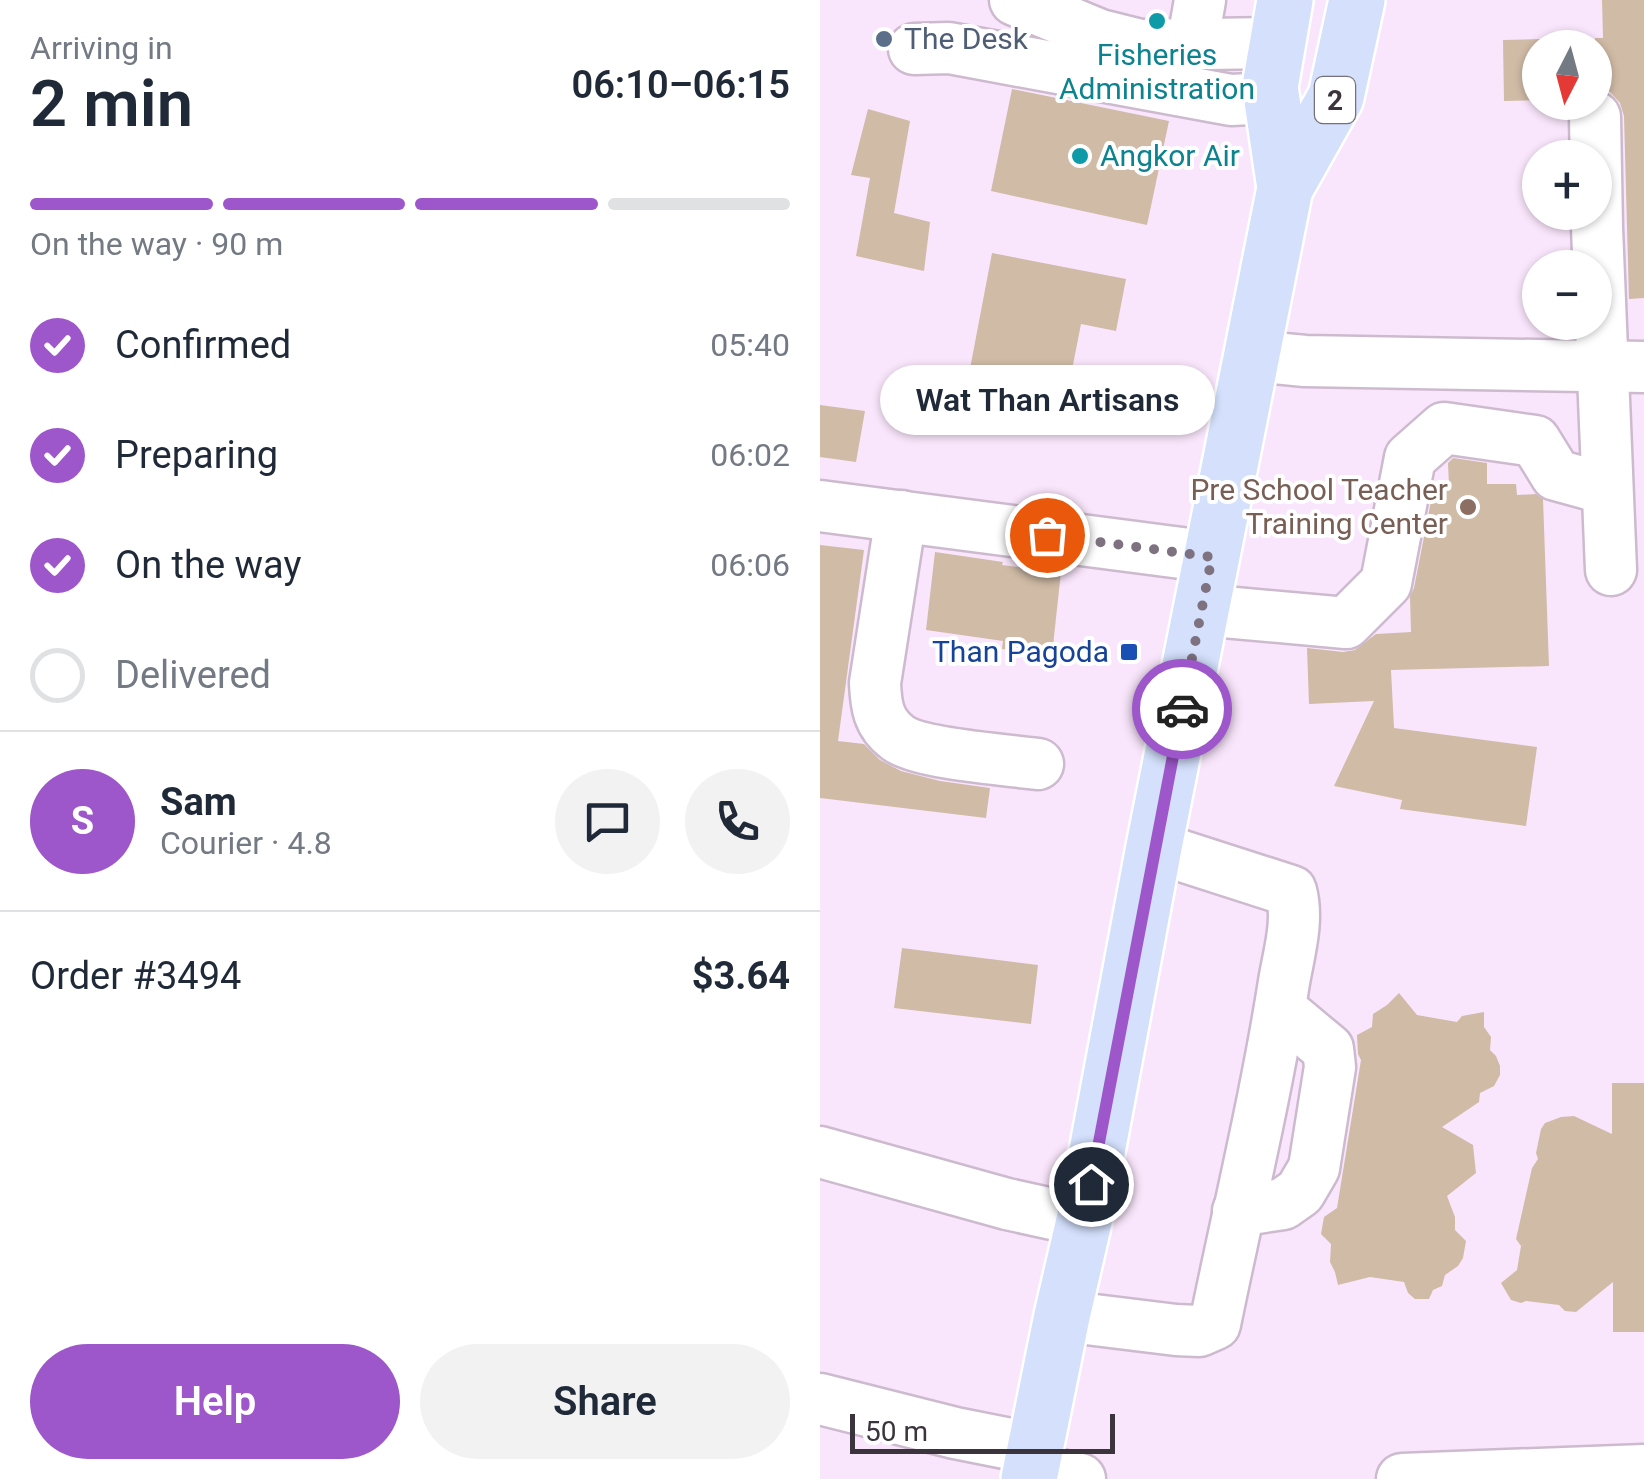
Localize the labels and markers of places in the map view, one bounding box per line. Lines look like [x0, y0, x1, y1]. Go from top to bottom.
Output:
marker: Fisheries Administration [1146, 10, 1168, 32]
place label: The Desk [904, 21, 1029, 56]
marker: The Desk [873, 28, 895, 50]
place label: Fisheries Administration [1059, 37, 1255, 106]
place label: Angkor Air [1100, 138, 1240, 173]
marker: Angkor Air [1069, 145, 1091, 167]
callout: Wat Than Artisans [879, 365, 1214, 435]
place label: Pre School Teacher Training Center [1190, 472, 1448, 541]
pin [1005, 493, 1090, 578]
marker: Pre School Teacher Training Center [1457, 496, 1479, 518]
place label: Than Pagoda [932, 634, 1109, 669]
marker: Than Pagoda [1118, 641, 1140, 663]
pin [1049, 1142, 1134, 1227]

